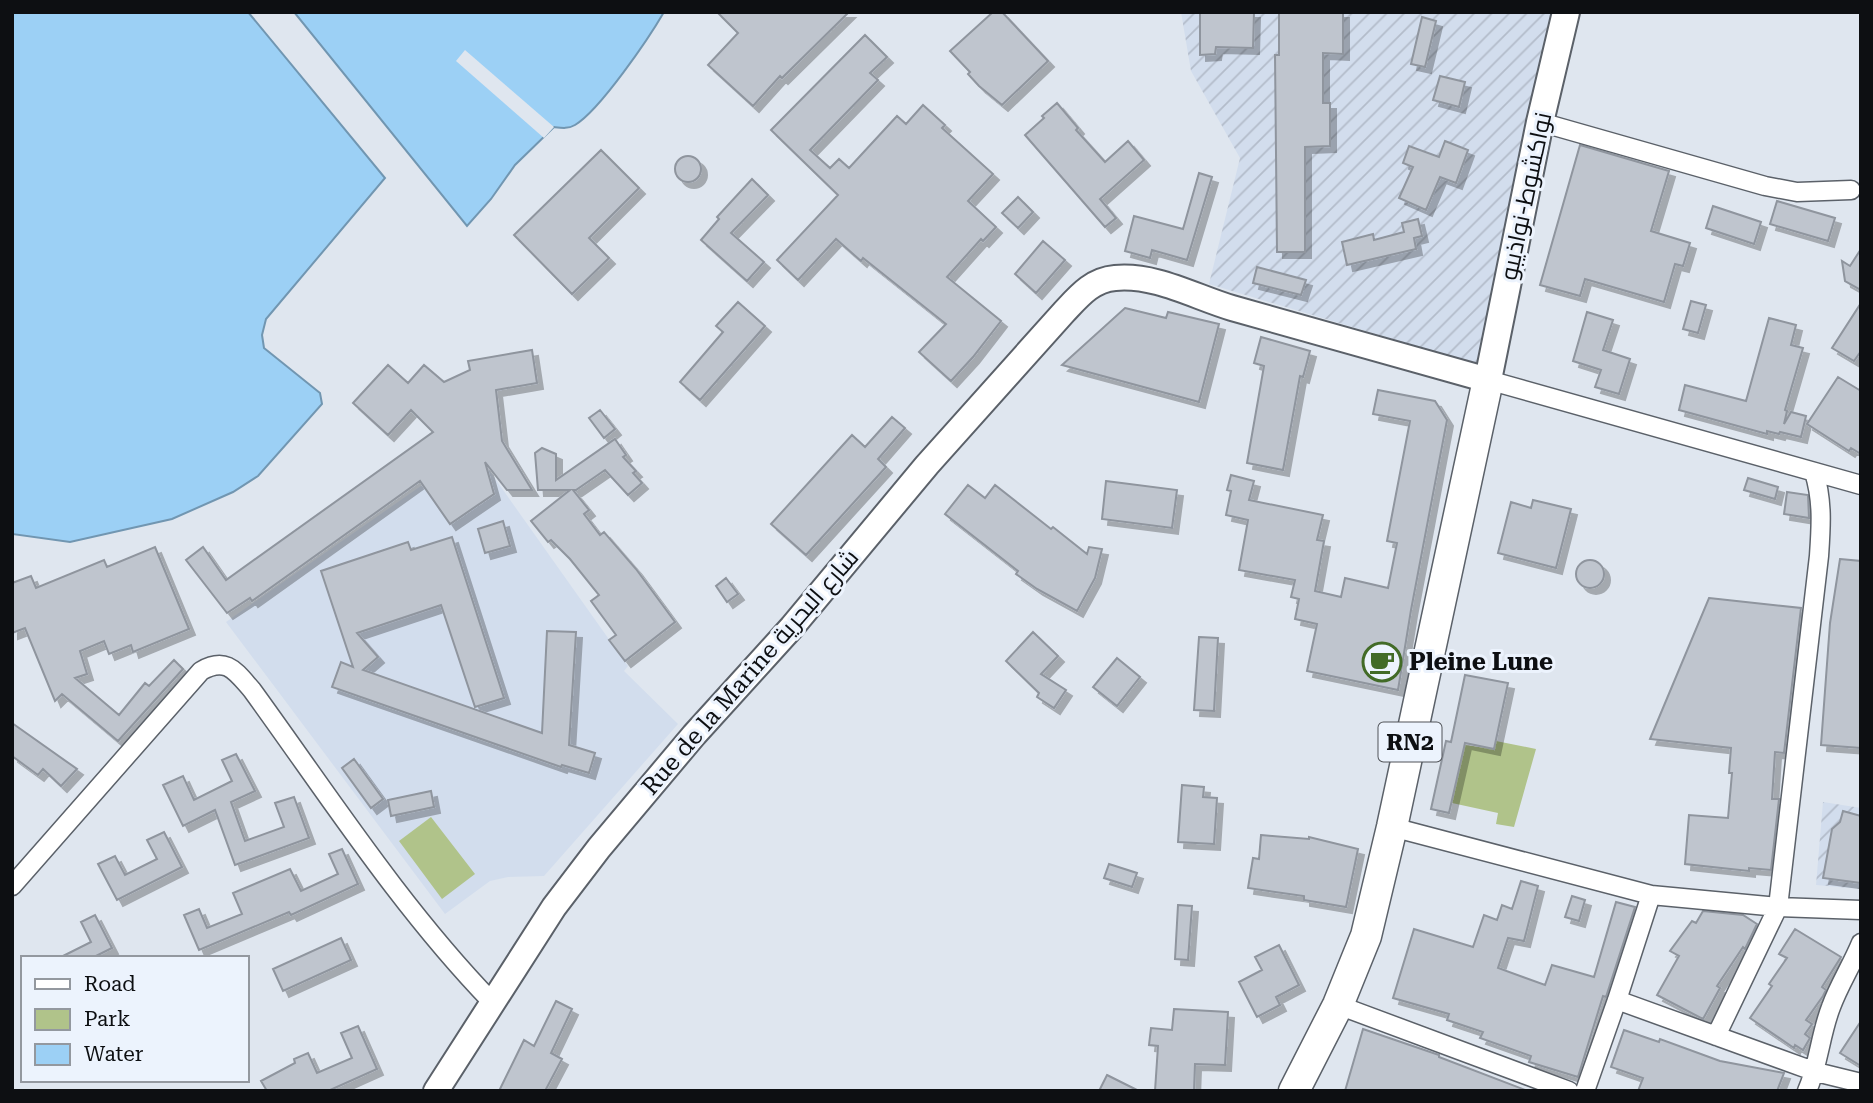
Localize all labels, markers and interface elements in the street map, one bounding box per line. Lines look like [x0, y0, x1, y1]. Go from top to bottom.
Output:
street label: نواكشوط-نواذيبو [1495, 110, 1557, 282]
street label: Rue de la Marine شارع البحرية [636, 544, 866, 802]
cafe icon: Pleine Lune [1361, 641, 1403, 683]
place label: Pleine Lune [1409, 648, 1553, 676]
road number: RN2 [1378, 722, 1442, 762]
legend [21, 956, 248, 1082]
text: Road [84, 972, 136, 996]
text: Park [84, 1007, 130, 1031]
text: Water [84, 1042, 144, 1066]

